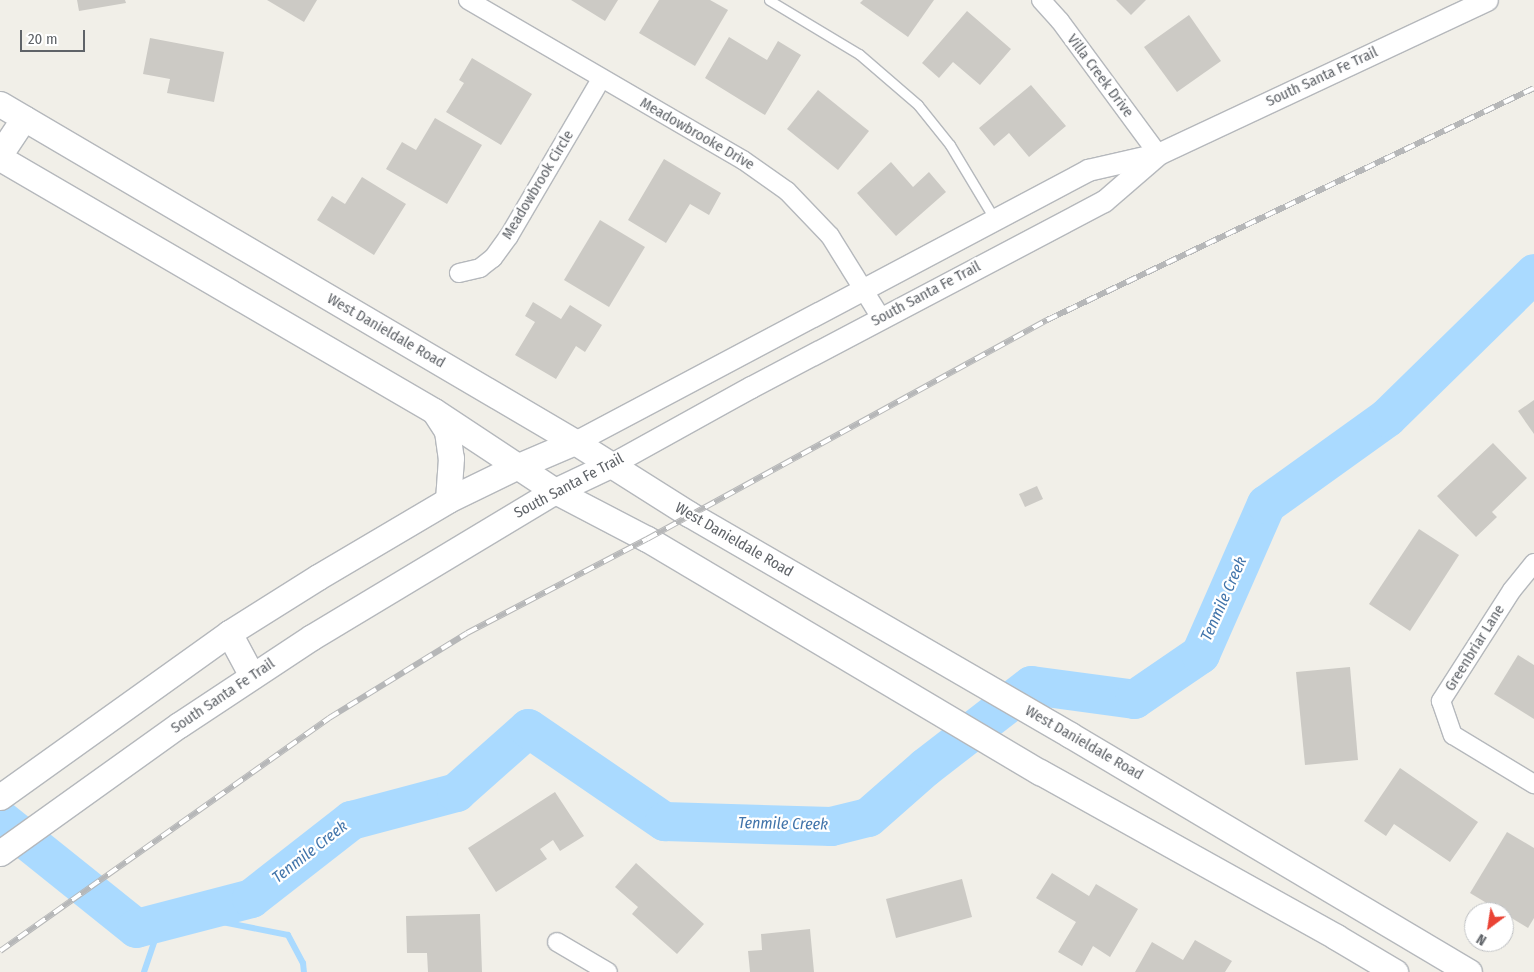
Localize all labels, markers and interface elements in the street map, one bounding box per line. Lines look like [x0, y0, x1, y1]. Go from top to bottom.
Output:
scale bar [22, 20, 88, 52]
text: 20 m [28, 30, 58, 48]
street label: Villa Creek Drive [1063, 31, 1137, 121]
street label: South Santa Fe Trail [1263, 43, 1381, 111]
street label: Meadowbrooke Drive [637, 94, 757, 174]
street label: Meadowbrook Circle [498, 127, 578, 243]
street label: South Santa Fe Trail [868, 258, 984, 330]
street label: West Danieldale Road [324, 290, 448, 372]
street label: South Santa Fe Trail [511, 450, 627, 522]
street label: West Danieldale Road [672, 499, 796, 581]
water label: Tenmile Creek [1197, 554, 1251, 644]
street label: Greenbriar Lane [1441, 601, 1509, 695]
street label: South Santa Fe Trail [168, 655, 278, 737]
street label: West Danieldale Road [1022, 702, 1146, 784]
water label: Tenmile Creek [738, 814, 828, 834]
water label: Tenmile Creek [269, 817, 351, 887]
north arrow [1464, 902, 1514, 952]
text: N [1474, 930, 1490, 949]

